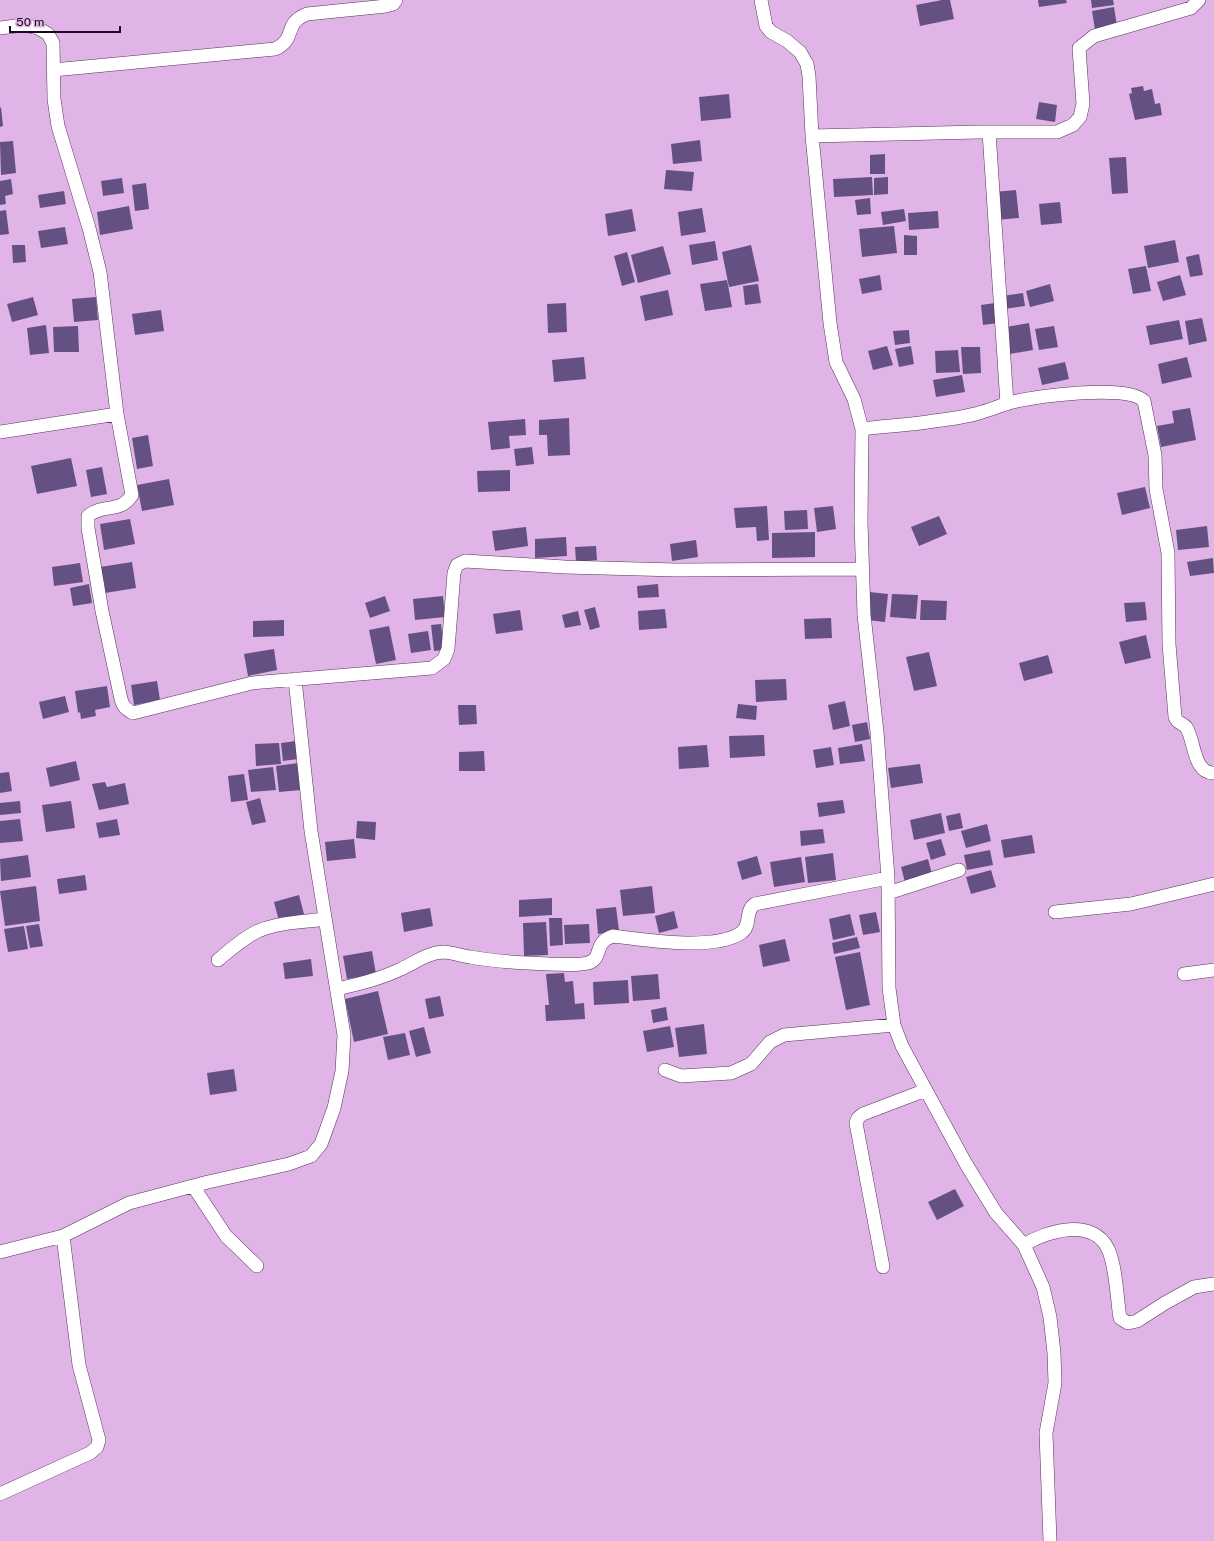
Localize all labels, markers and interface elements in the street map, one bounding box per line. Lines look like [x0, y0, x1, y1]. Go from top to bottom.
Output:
scale bar [10, 8, 120, 34]
text: 50 m [16, 15, 44, 29]

